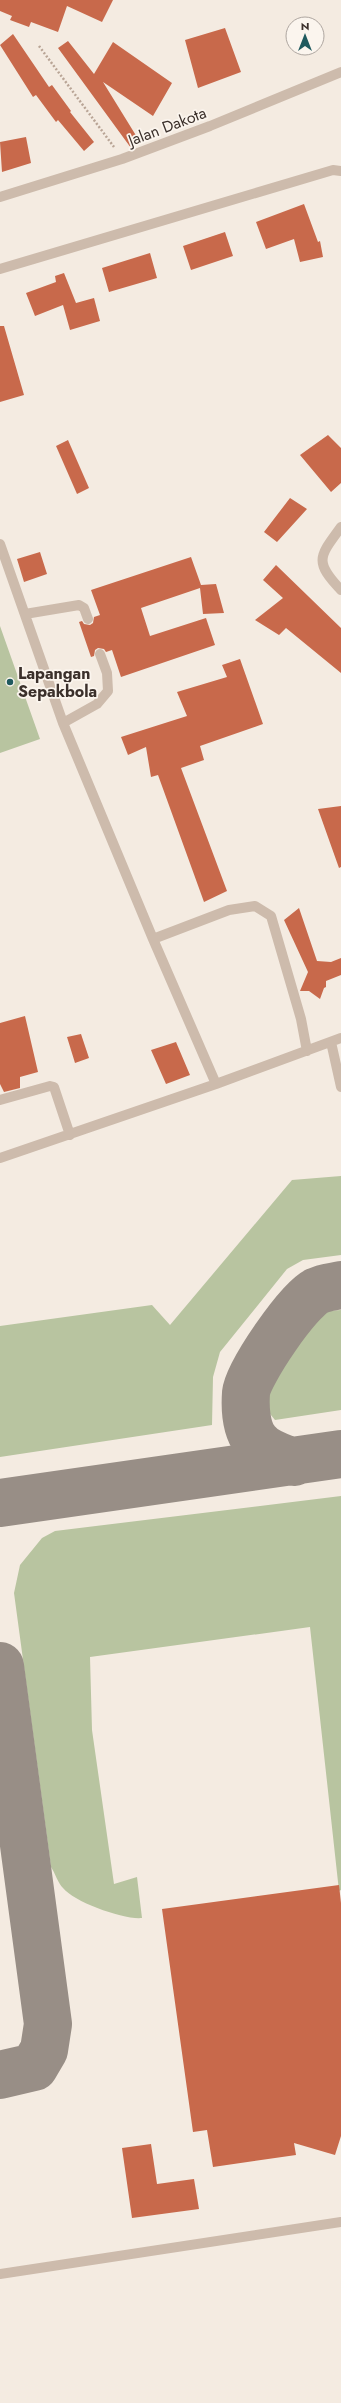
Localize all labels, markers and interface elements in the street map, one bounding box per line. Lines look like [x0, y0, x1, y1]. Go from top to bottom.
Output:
north arrow [285, 16, 325, 56]
text: N [301, 18, 309, 34]
street label: Jalan Dakota [123, 101, 209, 153]
place label: Lapangan Sepakbola [18, 662, 97, 703]
marker: Lapangan Sepakbola [5, 677, 15, 687]

